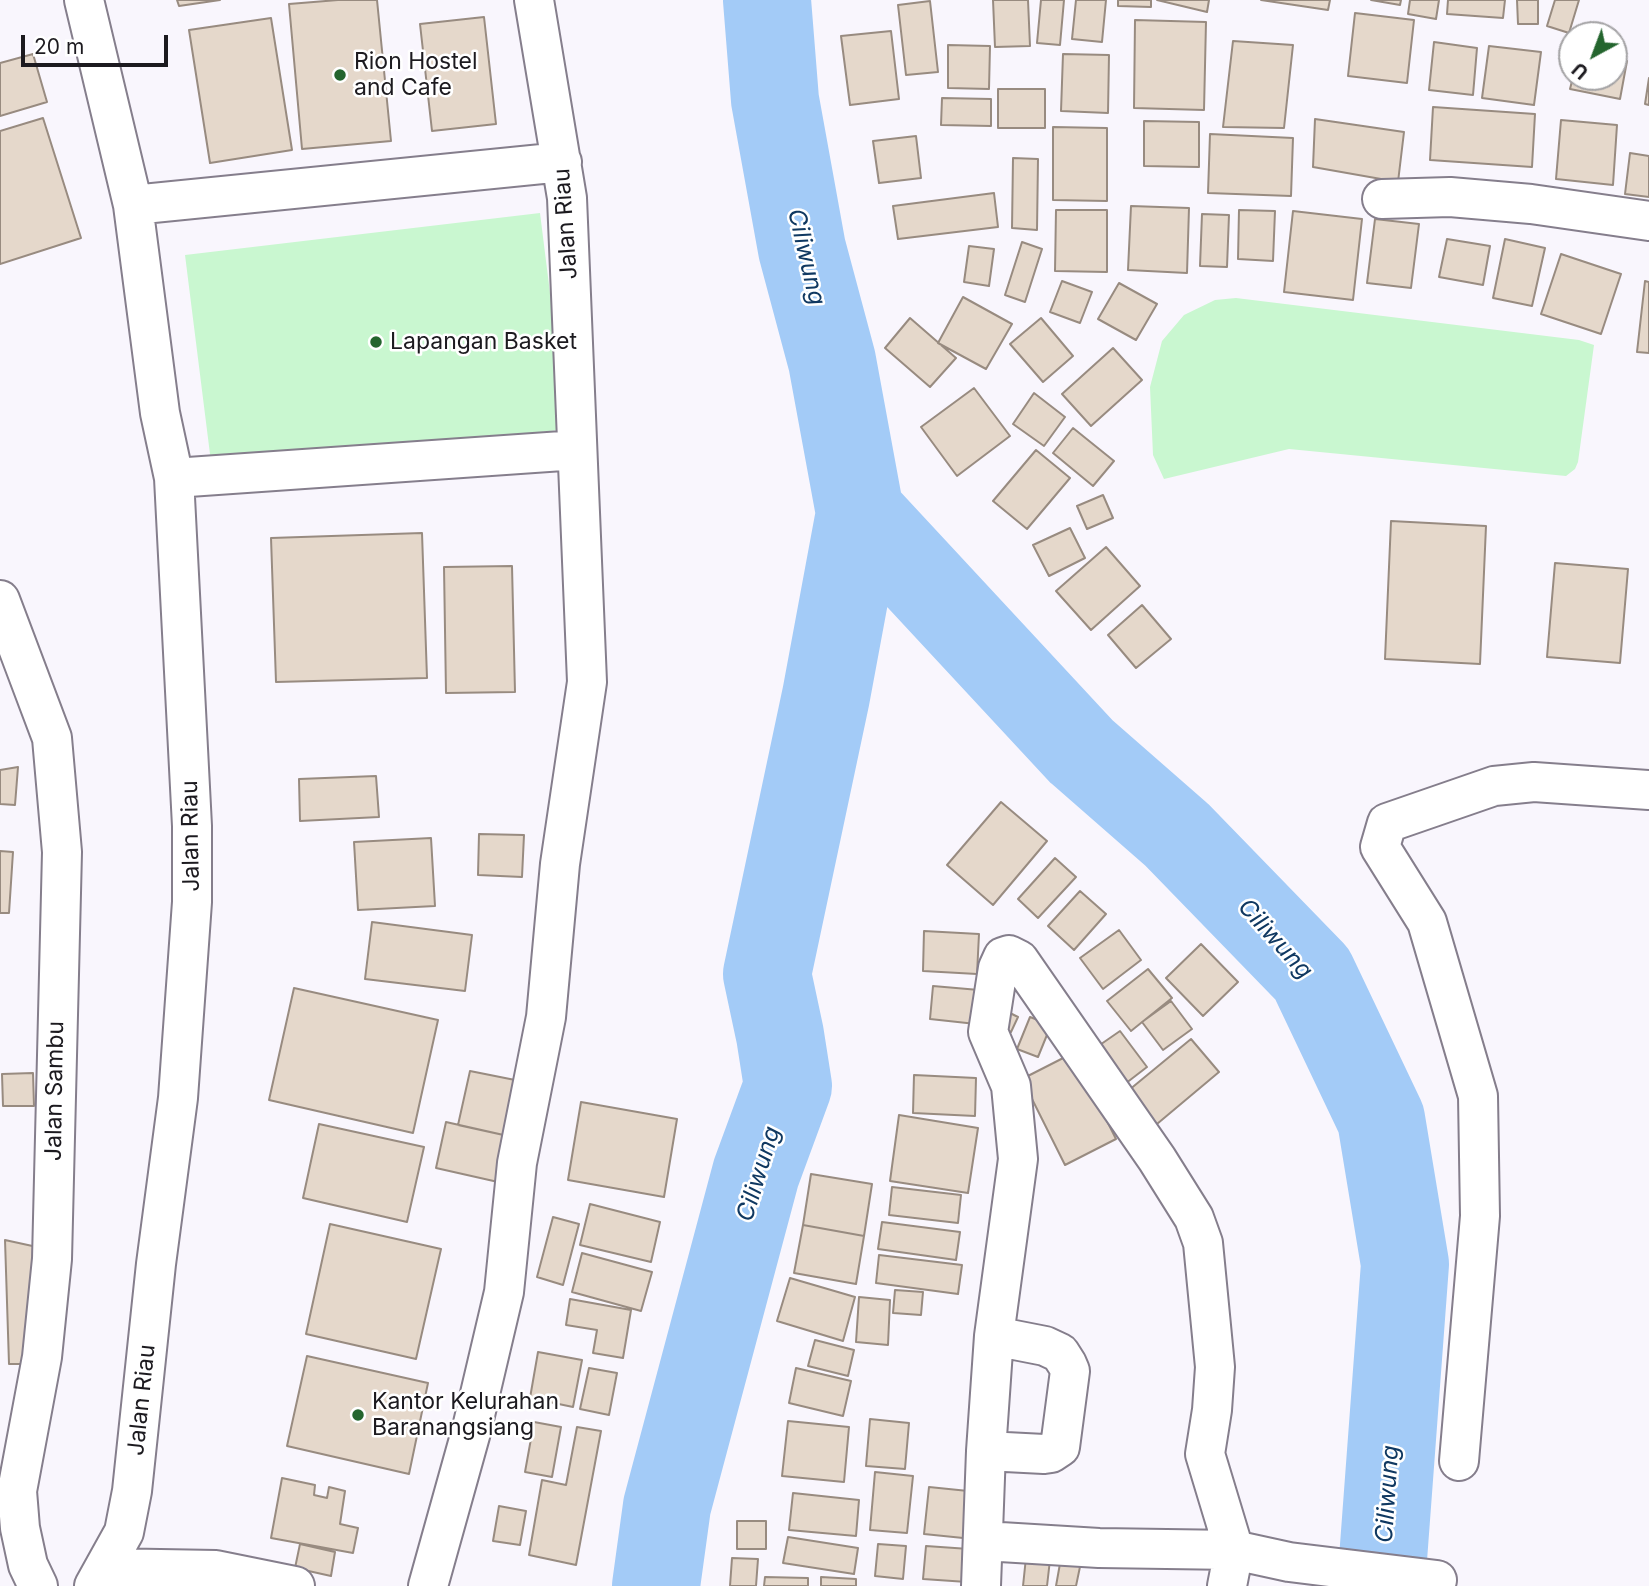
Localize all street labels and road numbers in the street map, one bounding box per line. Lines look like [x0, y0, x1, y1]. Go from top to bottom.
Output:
street label: Jalan Riau [548, 167, 584, 281]
street label: Jalan Riau [176, 780, 206, 892]
street label: Jalan Sambu [40, 1021, 70, 1161]
street label: Jalan Riau [122, 1343, 162, 1457]

